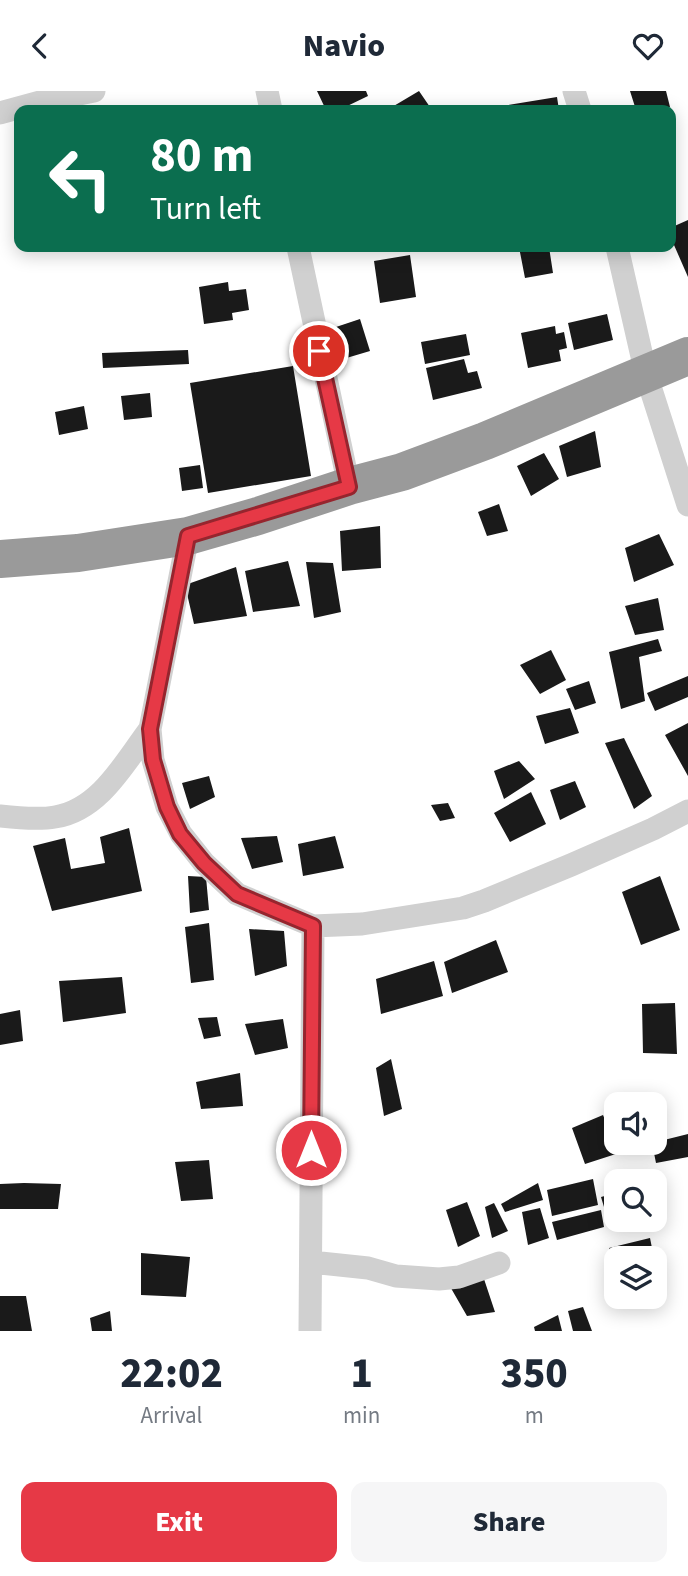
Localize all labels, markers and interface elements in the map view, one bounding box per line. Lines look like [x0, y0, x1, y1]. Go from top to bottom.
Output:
text: Navio [303, 23, 385, 69]
icon: back [21, 27, 59, 65]
icon: heart [629, 27, 667, 65]
text: 80 m [150, 121, 254, 191]
icon: left [35, 133, 126, 224]
text: Turn left [150, 186, 261, 232]
pin [289, 321, 349, 381]
icon: arrive [300, 332, 338, 370]
map controls [604, 1092, 667, 1309]
button: sound [604, 1092, 667, 1155]
position arrow [274, 1113, 348, 1187]
button: search [604, 1169, 667, 1232]
button: layers [604, 1246, 667, 1309]
text: 22:02 [120, 1344, 223, 1404]
text: 1 [350, 1344, 373, 1404]
text: 350 [501, 1344, 568, 1404]
text: Arrival [141, 1399, 202, 1432]
text: min [343, 1399, 380, 1432]
text: m [525, 1399, 544, 1432]
button: Exit [21, 1482, 337, 1562]
button: Share [351, 1482, 667, 1562]

